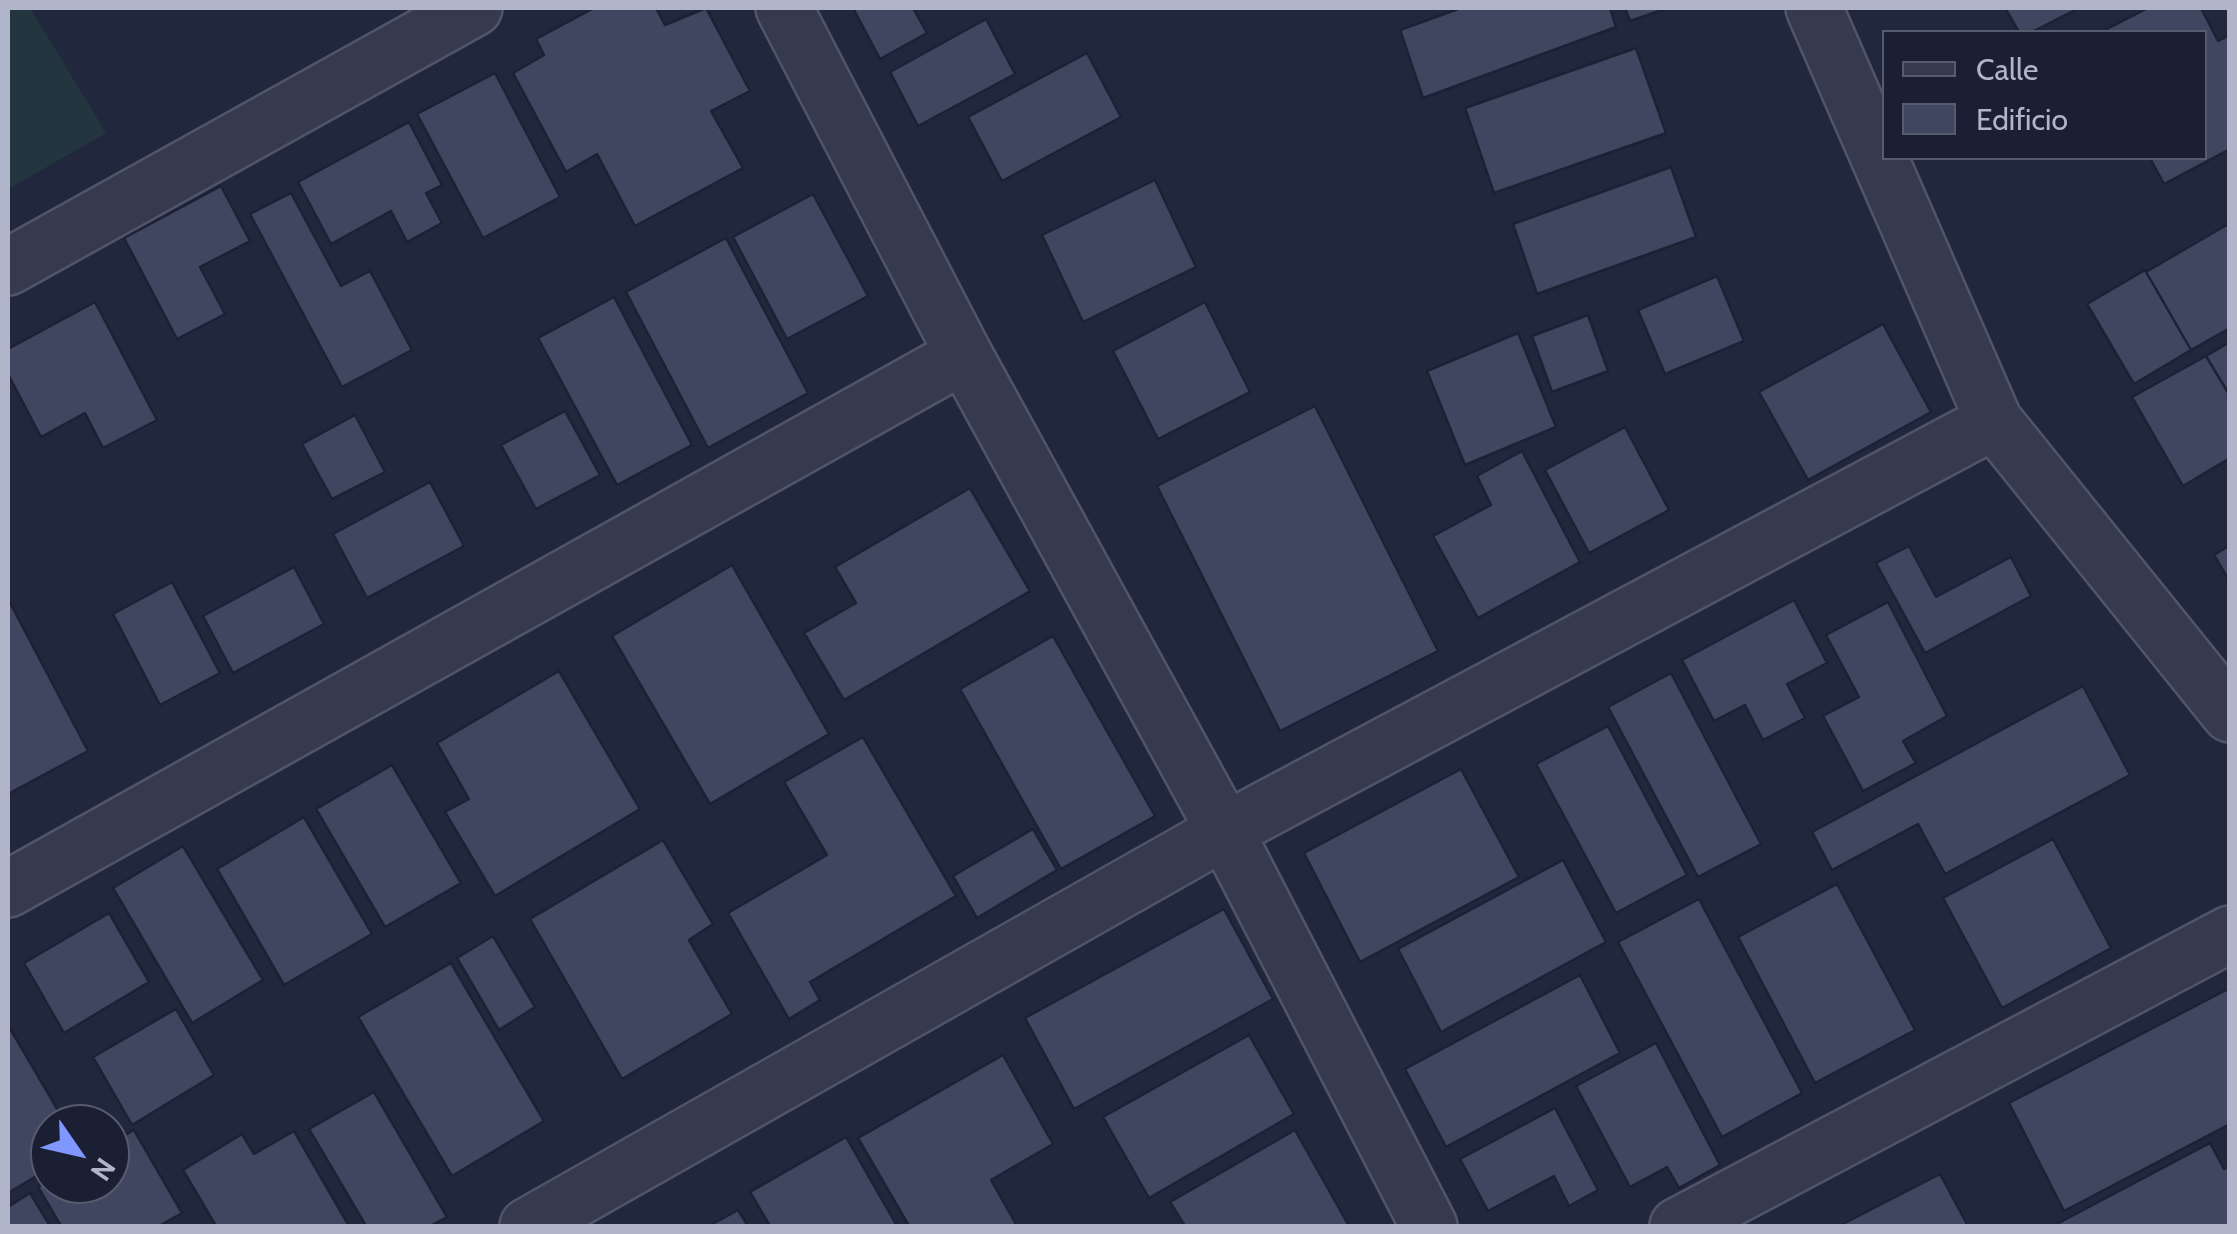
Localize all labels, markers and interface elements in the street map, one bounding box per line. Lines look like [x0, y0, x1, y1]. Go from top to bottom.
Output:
legend [1882, 30, 2207, 160]
text: Calle [1976, 51, 2038, 88]
text: Edificio [1976, 101, 2068, 138]
north arrow [30, 1104, 130, 1204]
text: N [84, 1152, 123, 1187]

